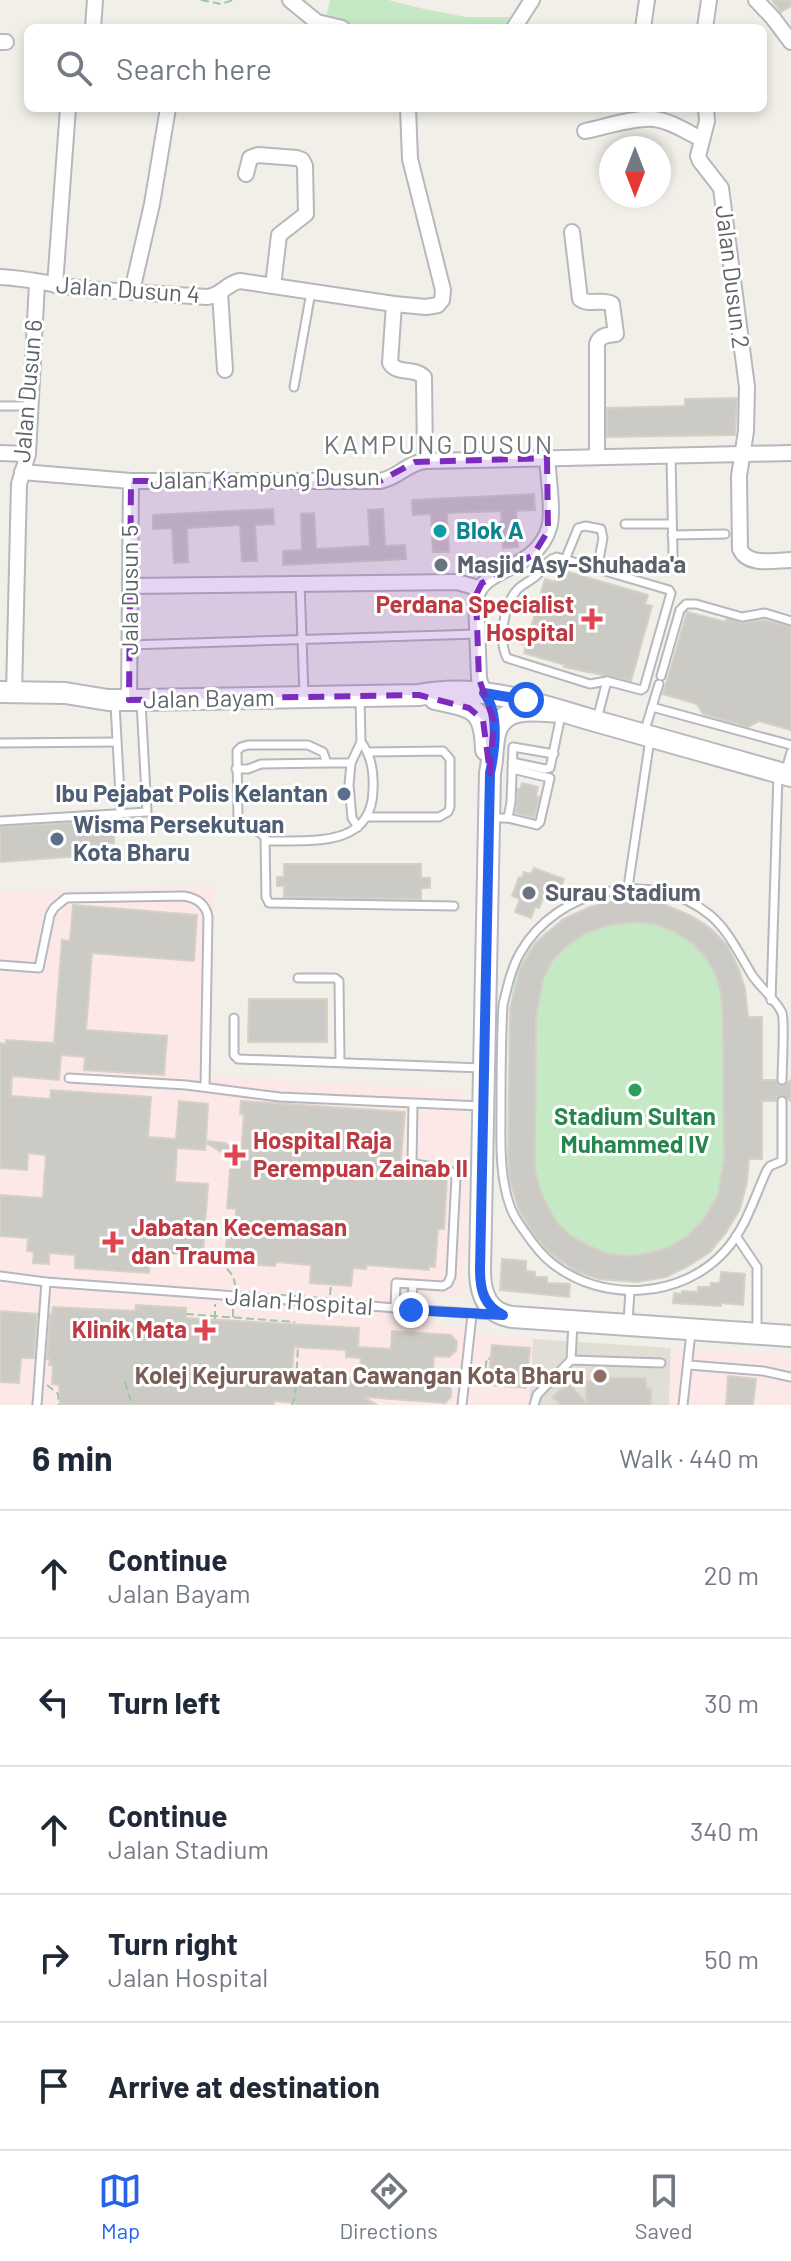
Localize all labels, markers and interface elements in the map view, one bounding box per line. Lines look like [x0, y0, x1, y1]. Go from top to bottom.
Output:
search box [24, 24, 767, 112]
icon: search [52, 46, 96, 90]
text: Search here [116, 50, 272, 86]
north arrow [599, 136, 671, 208]
street label: Jalan Dusun 2 [710, 204, 757, 350]
street label: Jalan Dusun 4 [55, 269, 201, 308]
street label: Jalan Dusun 6 [6, 318, 47, 464]
district label: KAMPUNG DUSUN [324, 428, 554, 459]
street label: Jalan Kampung Dusun [150, 461, 380, 494]
place label: Blok A [456, 515, 524, 544]
marker: Blok A [431, 522, 449, 540]
street label: Jala Dusun 5 [114, 525, 143, 655]
place label: Masjid Asy-Shuhada'a [457, 549, 686, 578]
marker: Masjid Asy-Shuhada'a [432, 556, 450, 574]
place label: Perdana Specialist Hospital [376, 589, 574, 646]
marker: Perdana Specialist Hospital [581, 608, 603, 630]
street label: Jalan Bayam [143, 682, 275, 713]
route start [508, 682, 544, 718]
place label: Ibu Pejabat Polis Kelantan [55, 778, 328, 807]
marker: Ibu Pejabat Polis Kelantan [335, 785, 353, 803]
place label: Wisma Persekutuan Kota Bharu [73, 809, 285, 866]
marker: Wisma Persekutuan Kota Bharu [48, 830, 66, 848]
place label: Surau Stadium [545, 877, 701, 906]
marker: Surau Stadium [520, 884, 538, 902]
marker: Stadium Sultan Muhammed IV [626, 1081, 644, 1099]
place label: Stadium Sultan Muhammed IV [554, 1101, 716, 1158]
place label: Hospital Raja Perempuan Zainab II [253, 1125, 468, 1182]
marker: Hospital Raja Perempuan Zainab II [224, 1144, 246, 1166]
place label: Jabatan Kecemasan dan Trauma [131, 1212, 347, 1269]
marker: Jabatan Kecemasan dan Trauma [102, 1231, 124, 1253]
street label: Jalan Hospital [224, 1281, 374, 1320]
route end [393, 1292, 429, 1328]
place label: Klinik Mata [72, 1314, 187, 1343]
marker: Klinik Mata [194, 1319, 216, 1341]
place label: Kolej Kejururawatan Cawangan Kota Bharu [135, 1360, 584, 1389]
marker: Kolej Kejururawatan Cawangan Kota Bharu [591, 1367, 609, 1385]
text: 6 min [32, 1437, 113, 1478]
text: Walk · 440 m [619, 1442, 759, 1473]
text: Continue [108, 1541, 228, 1577]
icon: ahead [32, 1552, 76, 1596]
text: 20 m [704, 1559, 759, 1590]
text: Jalan Bayam [108, 1577, 251, 1608]
icon: left [32, 1680, 76, 1724]
text: Turn left [108, 1684, 221, 1720]
text: 30 m [704, 1687, 759, 1718]
text: Continue [108, 1797, 228, 1833]
icon: ahead [32, 1808, 76, 1852]
text: 340 m [690, 1815, 759, 1846]
text: Jalan Stadium [108, 1833, 269, 1864]
text: Turn right [108, 1925, 238, 1961]
icon: right [32, 1936, 76, 1980]
text: 50 m [704, 1943, 759, 1974]
text: Jalan Hospital [108, 1961, 268, 1992]
icon: arrive [32, 2064, 76, 2108]
text: Arrive at destination [108, 2068, 380, 2104]
tab: Map [98, 2169, 142, 2243]
tab: Directions [339, 2169, 438, 2243]
tab: Saved [635, 2169, 692, 2243]

